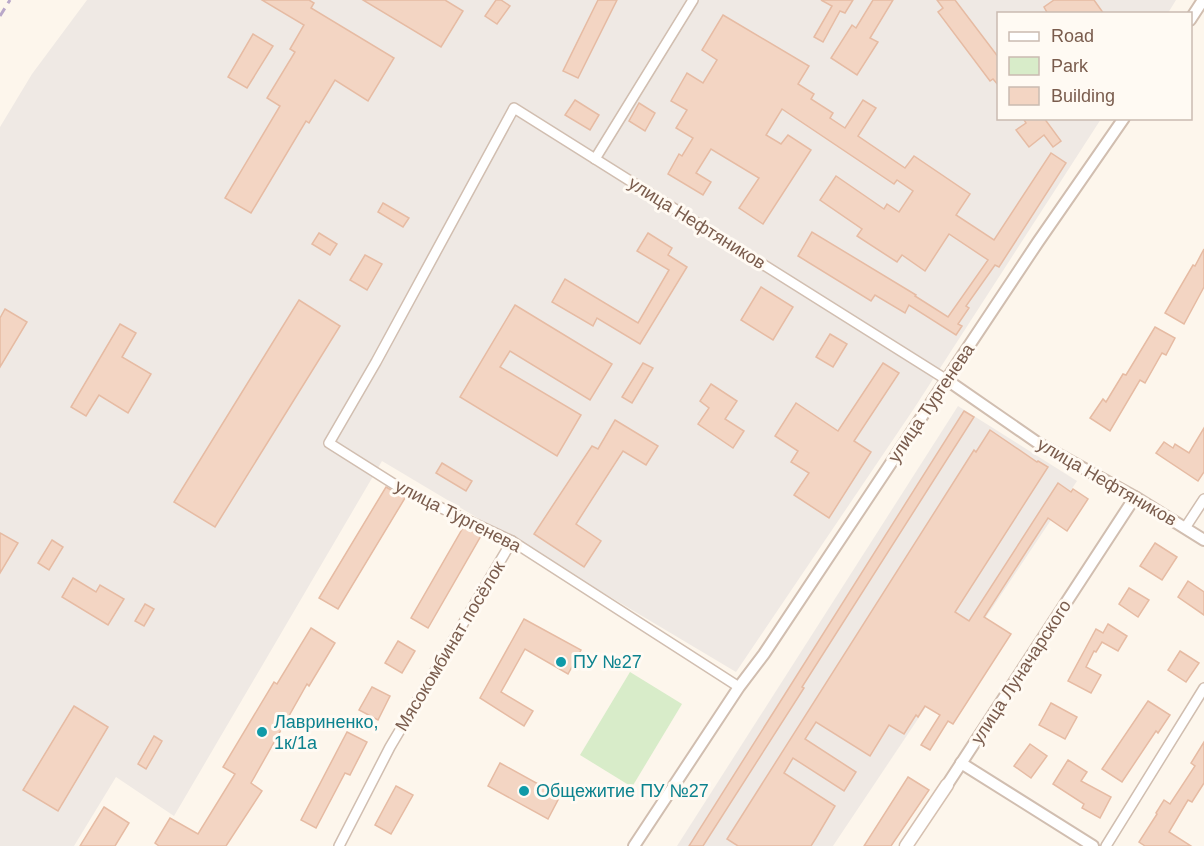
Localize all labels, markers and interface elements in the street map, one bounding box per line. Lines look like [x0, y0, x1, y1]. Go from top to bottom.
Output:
legend [997, 12, 1192, 120]
text: Road [1051, 26, 1094, 46]
text: Park [1051, 56, 1089, 76]
text: Building [1051, 86, 1115, 106]
street label: улица Нефтяников [625, 173, 769, 273]
street label: улица Тургенева [884, 339, 979, 466]
street label: улица Нефтяников [1034, 434, 1180, 530]
street label: улица Тургенева [392, 476, 525, 557]
street label: Мясокомбинат посёлок [391, 557, 509, 735]
street label: улица Луначарского [967, 596, 1075, 748]
place label: ПУ №27 [573, 652, 642, 672]
marker: ПУ №27 [554, 655, 568, 669]
place label: Лавриненко, 1к/1а [274, 712, 378, 753]
marker: Лавриненко, 1к/1а [255, 725, 269, 739]
place label: Общежитие ПУ №27 [536, 781, 709, 801]
marker: Общежитие ПУ №27 [517, 784, 531, 798]

